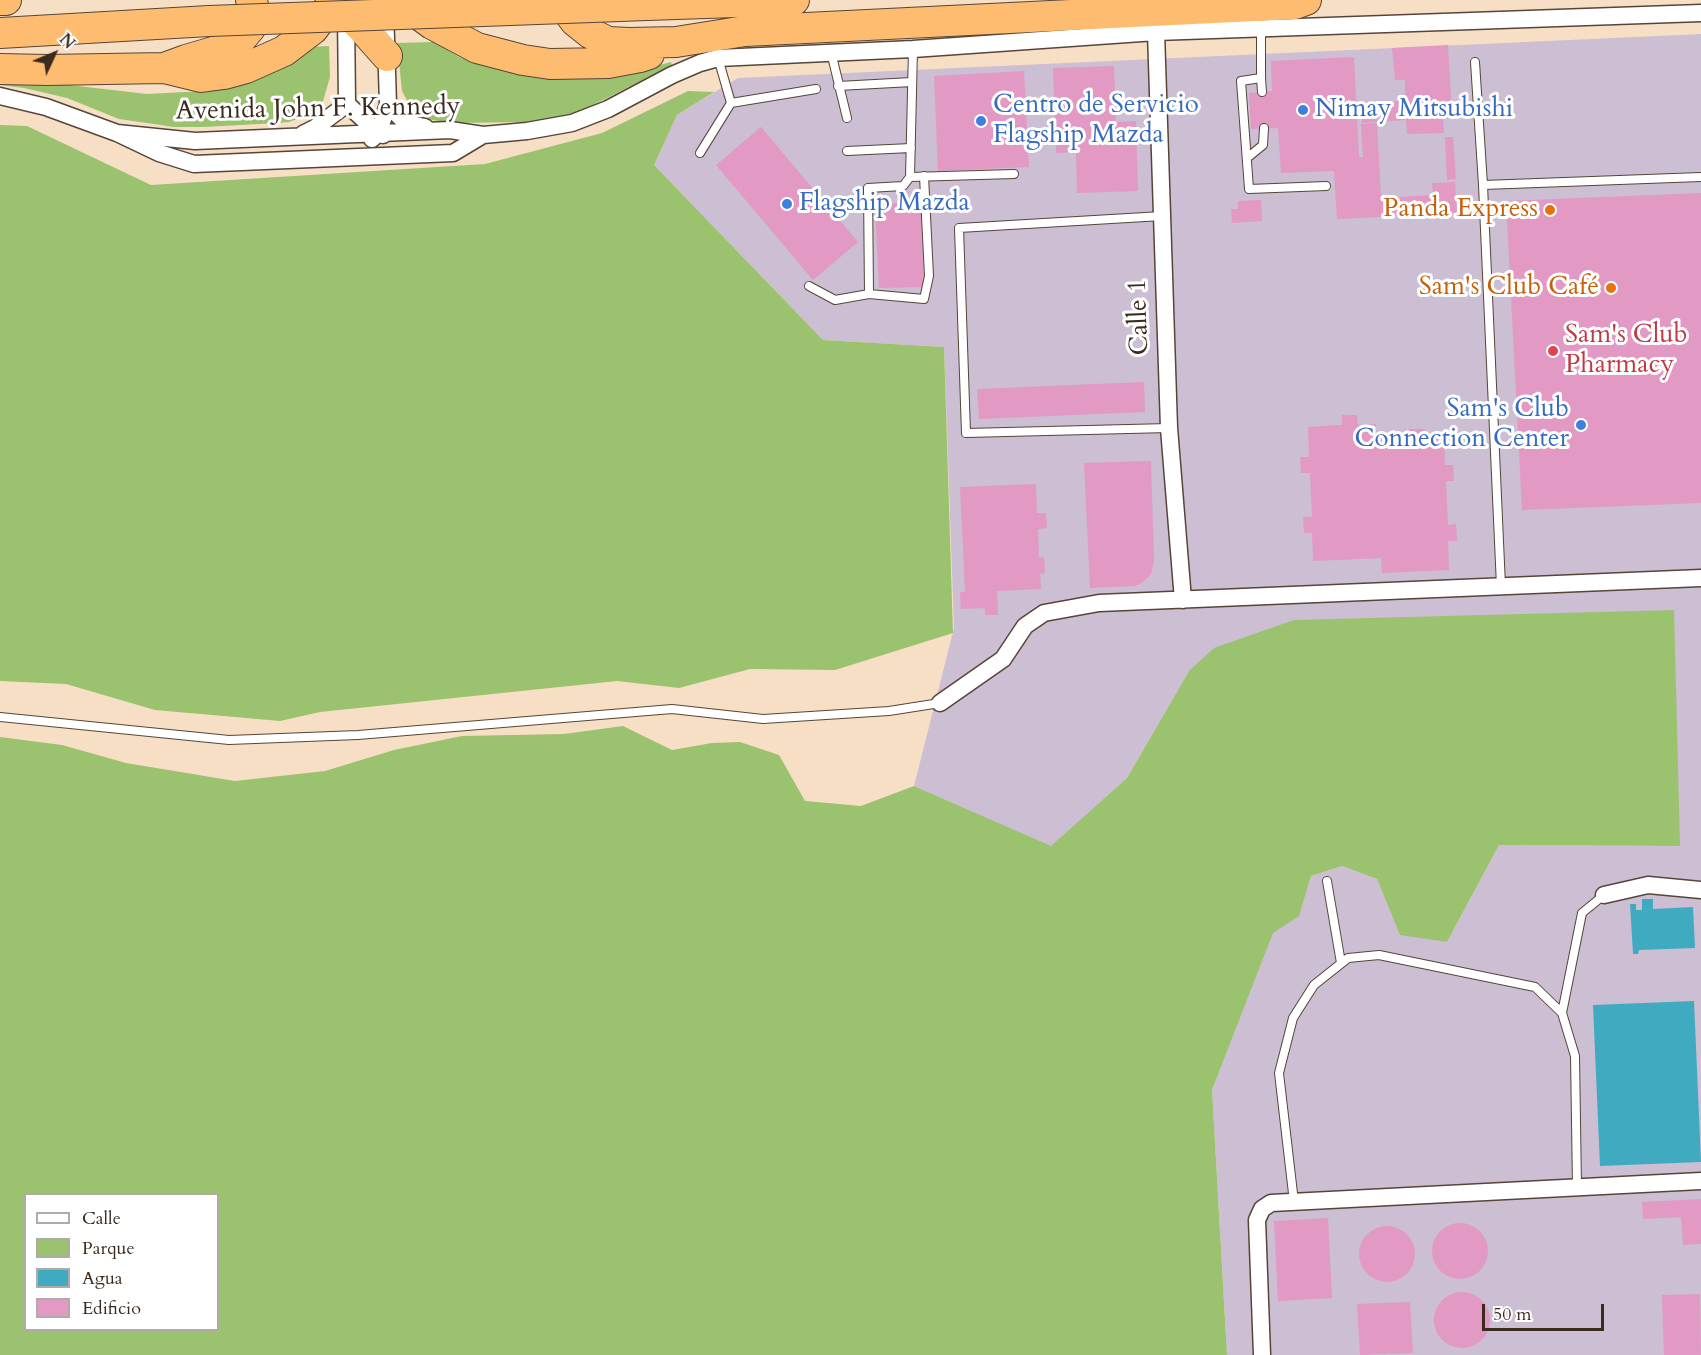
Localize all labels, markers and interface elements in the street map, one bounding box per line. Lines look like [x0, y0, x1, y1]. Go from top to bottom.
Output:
north arrow [24, 24, 84, 84]
text: N [54, 29, 80, 54]
place label: Centro de Servicio Flagship Mazda [993, 90, 1199, 152]
street label: Avenida John F. Kennedy [175, 92, 461, 128]
place label: Nimay Mitsubishi [1315, 94, 1513, 126]
marker: Nimay Mitsubishi [1296, 103, 1310, 117]
marker: Centro de Servicio Flagship Mazda [974, 114, 988, 128]
place label: Flagship Mazda [799, 188, 970, 220]
place label: Panda Express [1383, 194, 1538, 226]
marker: Flagship Mazda [780, 197, 794, 211]
marker: Panda Express [1543, 203, 1557, 217]
place label: Sam's Club Café [1419, 272, 1599, 304]
street label: Calle 1 [1123, 278, 1157, 356]
marker: Sam's Club Café [1604, 281, 1618, 295]
place label: Sam's Club Pharmacy [1565, 320, 1688, 382]
marker: Sam's Club Pharmacy [1546, 344, 1560, 358]
place label: Sam's Club Connection Center [1355, 394, 1569, 455]
marker: Sam's Club Connection Center [1574, 418, 1588, 432]
legend [24, 1193, 219, 1331]
text: Calle [82, 1206, 121, 1231]
text: Parque [82, 1236, 135, 1261]
text: Agua [82, 1266, 123, 1291]
scale bar [1485, 1292, 1606, 1330]
text: Edificio [82, 1296, 141, 1321]
text: 50 m [1493, 1302, 1532, 1327]

